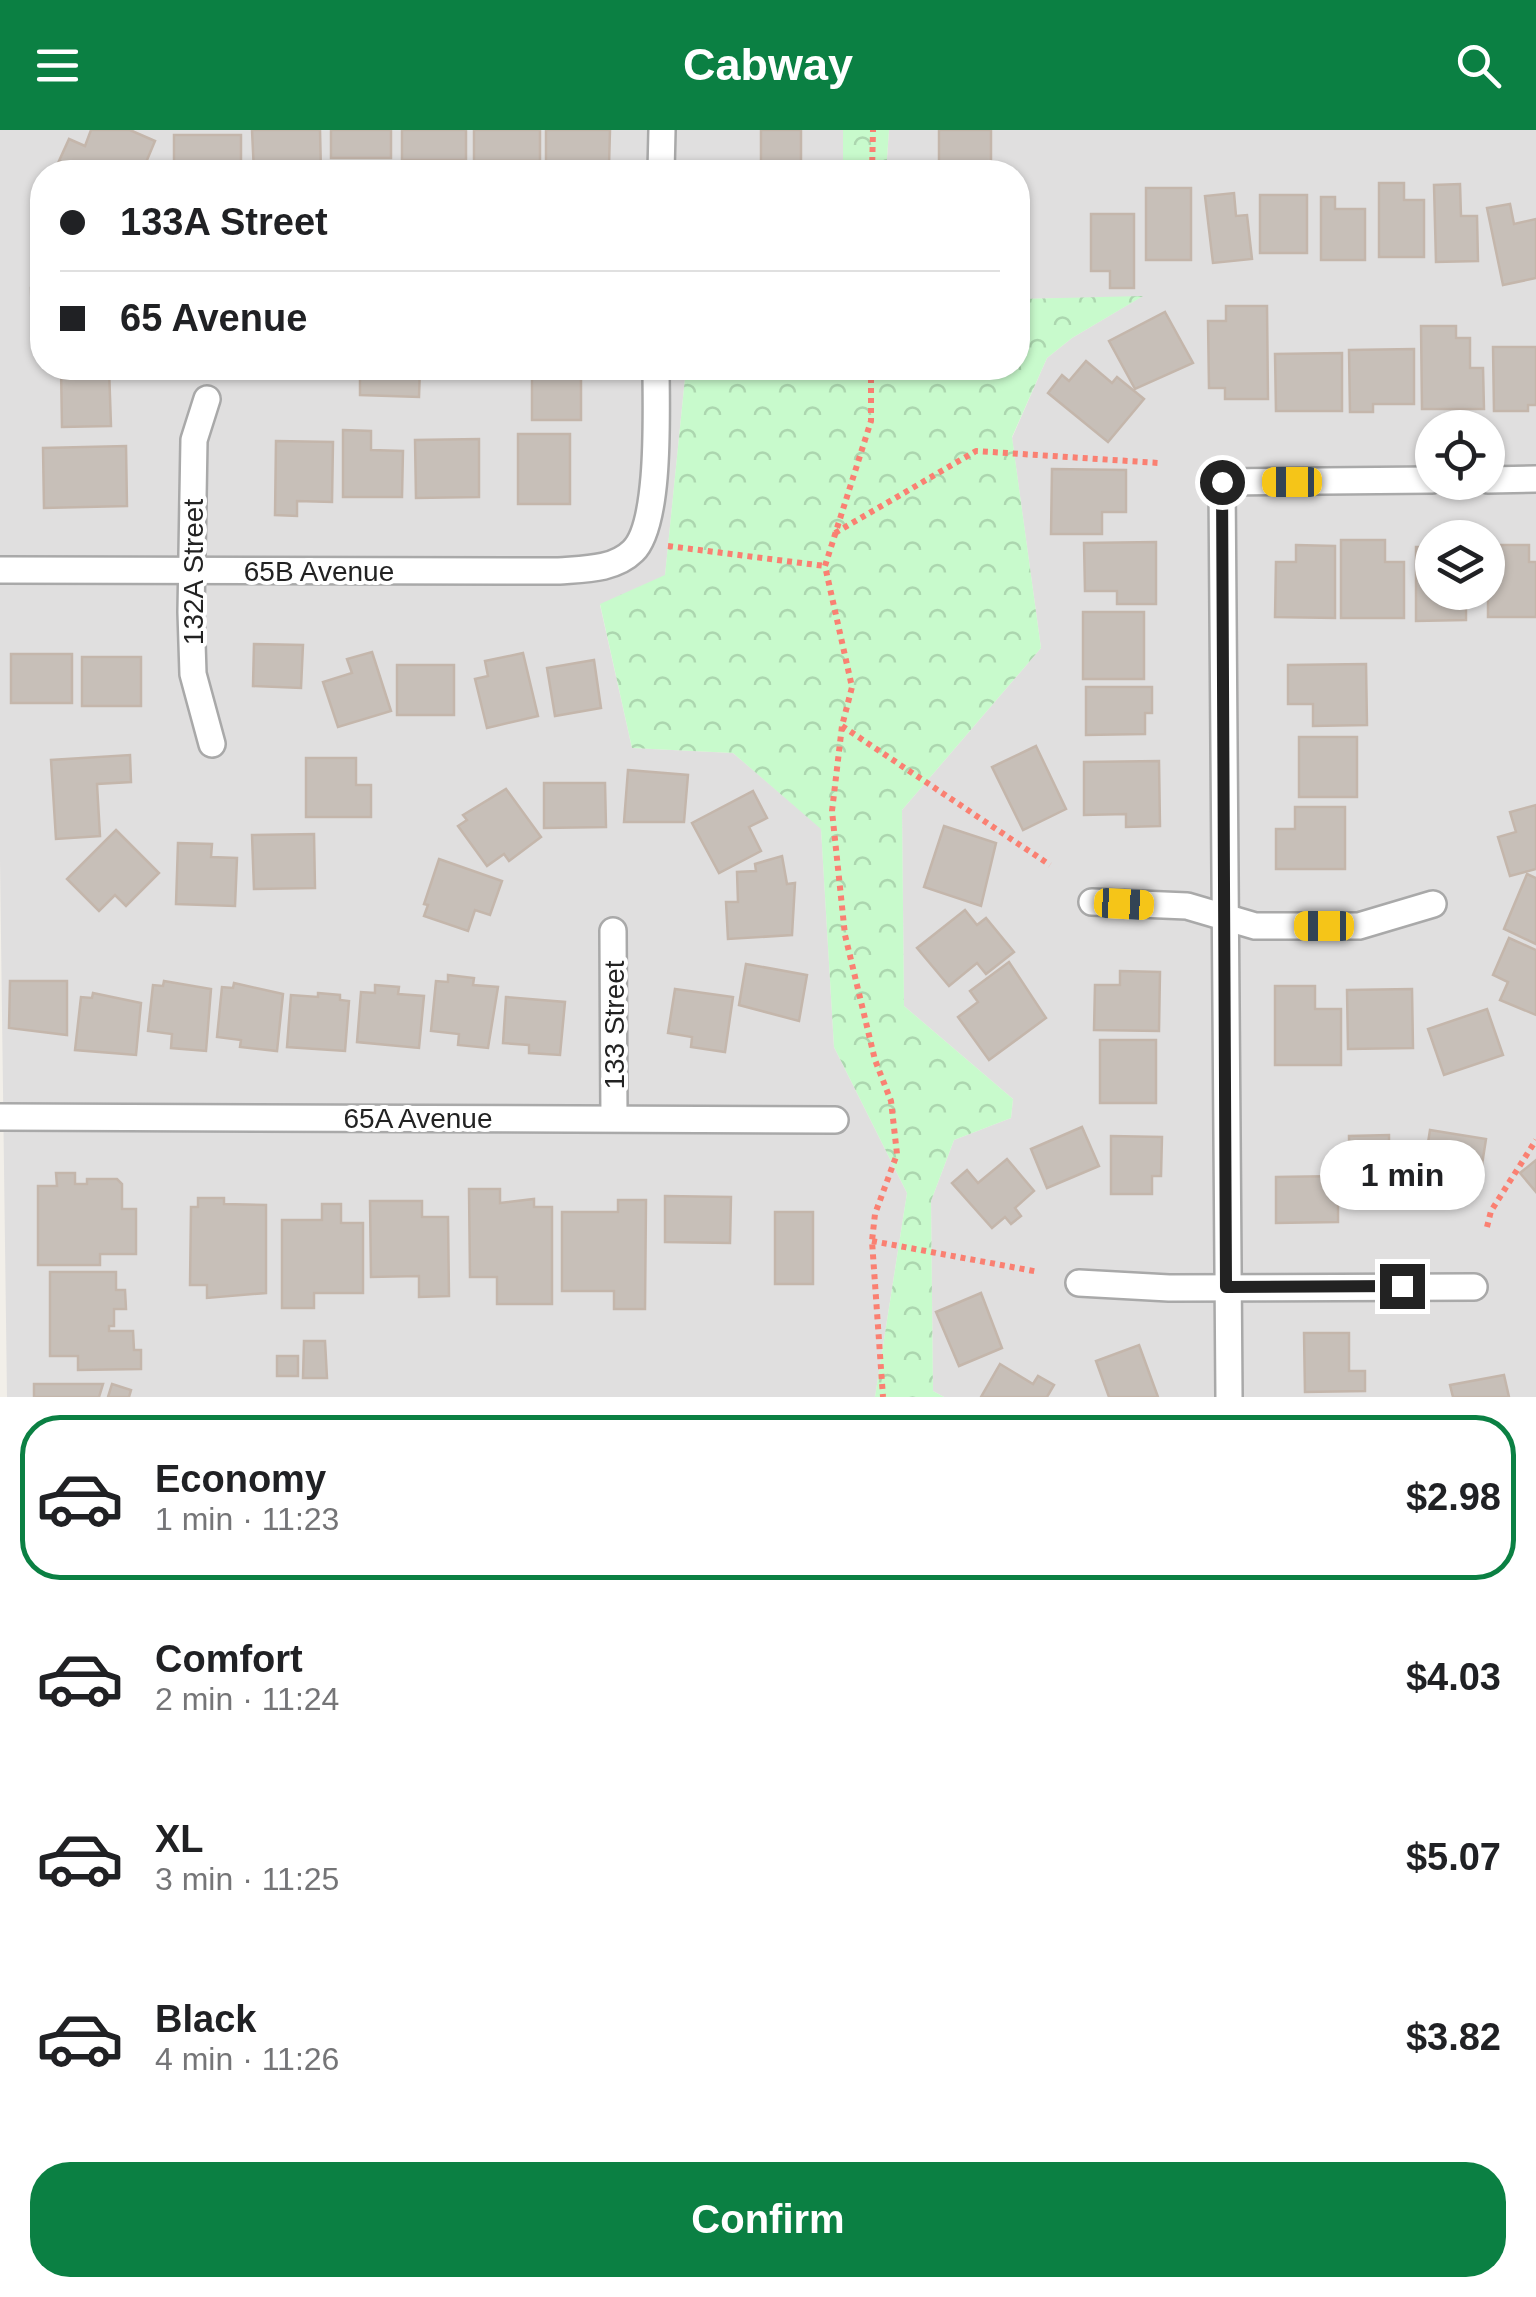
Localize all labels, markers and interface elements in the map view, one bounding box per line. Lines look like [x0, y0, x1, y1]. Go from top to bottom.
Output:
icon: menu [30, 38, 85, 93]
icon: search [1451, 38, 1506, 93]
text: Cabway [683, 39, 853, 90]
text: 133A Street [120, 201, 328, 243]
text: 65 Avenue [120, 297, 307, 339]
map controls [1415, 410, 1505, 610]
button: locate [1415, 410, 1505, 500]
route start [1200, 460, 1245, 505]
car [1262, 467, 1322, 497]
street label: 132A Street [178, 499, 209, 645]
button: layers [1415, 520, 1505, 610]
street label: 65B Avenue [244, 556, 394, 587]
car [1093, 887, 1155, 921]
car [1294, 911, 1354, 941]
street label: 133 Street [599, 960, 630, 1090]
street label: 65A Avenue [344, 1103, 492, 1134]
callout: 1 min [1320, 1141, 1484, 1211]
text: 1 min [1361, 1157, 1444, 1193]
route end [1380, 1264, 1425, 1309]
icon: car [35, 1453, 125, 1543]
text: Economy [155, 1458, 326, 1500]
text: $2.98 [1406, 1476, 1501, 1518]
text: 1 min · 11:23 [155, 1501, 339, 1537]
icon: car [35, 1633, 125, 1723]
text: Comfort [155, 1638, 303, 1680]
text: $4.03 [1406, 1656, 1501, 1698]
text: 2 min · 11:24 [155, 1681, 339, 1717]
icon: car [35, 1813, 125, 1903]
text: XL [155, 1818, 204, 1860]
text: $5.07 [1406, 1836, 1501, 1878]
text: 3 min · 11:25 [155, 1861, 339, 1897]
icon: car [35, 1993, 125, 2083]
text: Black [155, 1998, 256, 2040]
text: $3.82 [1406, 2016, 1501, 2058]
text: 4 min · 11:26 [155, 2041, 339, 2077]
button: Confirm [30, 2162, 1506, 2277]

